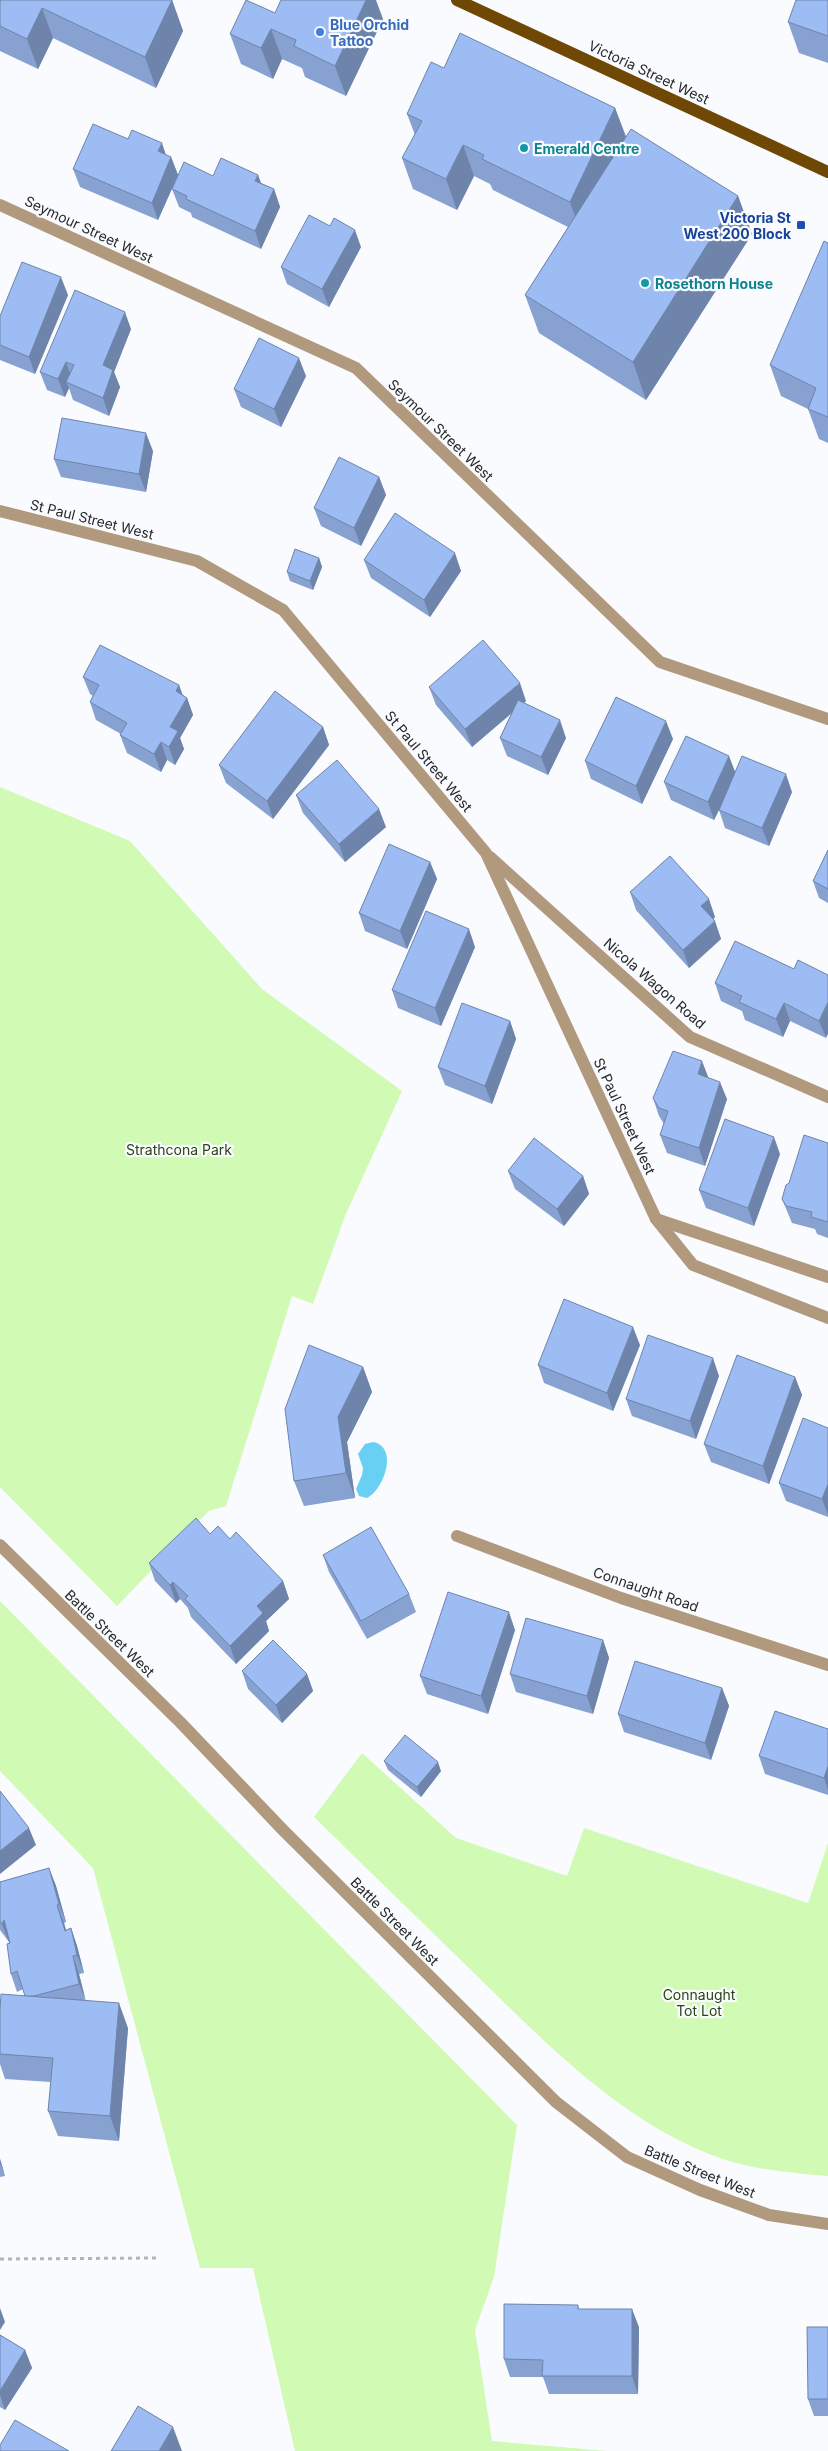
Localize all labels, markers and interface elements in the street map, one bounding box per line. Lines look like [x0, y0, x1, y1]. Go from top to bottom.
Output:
place label: Blue Orchid Tattoo [330, 16, 409, 49]
marker: Blue Orchid Tattoo [314, 26, 326, 38]
street label: Victoria Street West [586, 37, 712, 108]
place label: Emerald Centre [534, 140, 639, 157]
marker: Emerald Centre [518, 142, 530, 154]
street label: Seymour Street West [22, 192, 156, 266]
place label: Victoria St West 200 Block [684, 209, 792, 242]
marker: Victoria St West 200 Block [795, 219, 807, 231]
place label: Rosethorn House [655, 275, 773, 292]
marker: Rosethorn House [639, 277, 651, 289]
street label: Seymour Street West [385, 375, 497, 485]
street label: St Paul Street West [29, 495, 156, 543]
street label: St Paul Street West [382, 707, 476, 815]
street label: Nicola Wagon Road [601, 934, 709, 1032]
street label: St Paul Street West [591, 1055, 660, 1177]
park label: Strathcona Park [126, 1141, 232, 1158]
street label: Connaught Road [591, 1563, 701, 1615]
street label: Battle Street West [62, 1586, 159, 1680]
street label: Battle Street West [347, 1873, 443, 1969]
park label: Connaught Tot Lot [663, 1986, 736, 2019]
street label: Battle Street West [642, 2141, 758, 2201]

